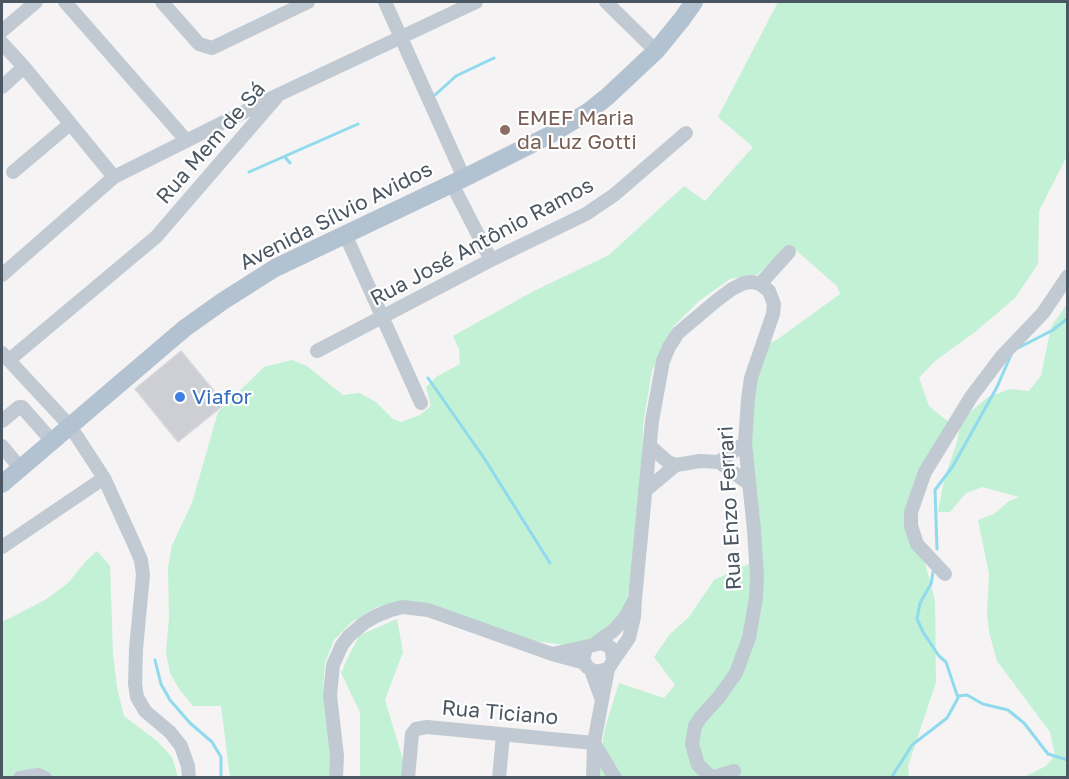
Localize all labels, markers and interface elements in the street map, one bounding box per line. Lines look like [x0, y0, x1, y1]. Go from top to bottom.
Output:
street label: Rua Mem de Sá [151, 77, 271, 209]
place label: EMEF Maria da Luz Gotti [517, 105, 637, 155]
marker: EMEF Maria da Luz Gotti [498, 123, 512, 137]
street label: Avenida Sílvio Avidos [235, 156, 437, 276]
street label: Rua José Antônio Ramos [366, 172, 598, 312]
place label: Viafor [192, 384, 252, 410]
marker: Viafor [173, 390, 187, 404]
street label: Rua Enzo Ferrari [713, 425, 747, 591]
street label: Rua Ticiano [441, 695, 559, 731]

